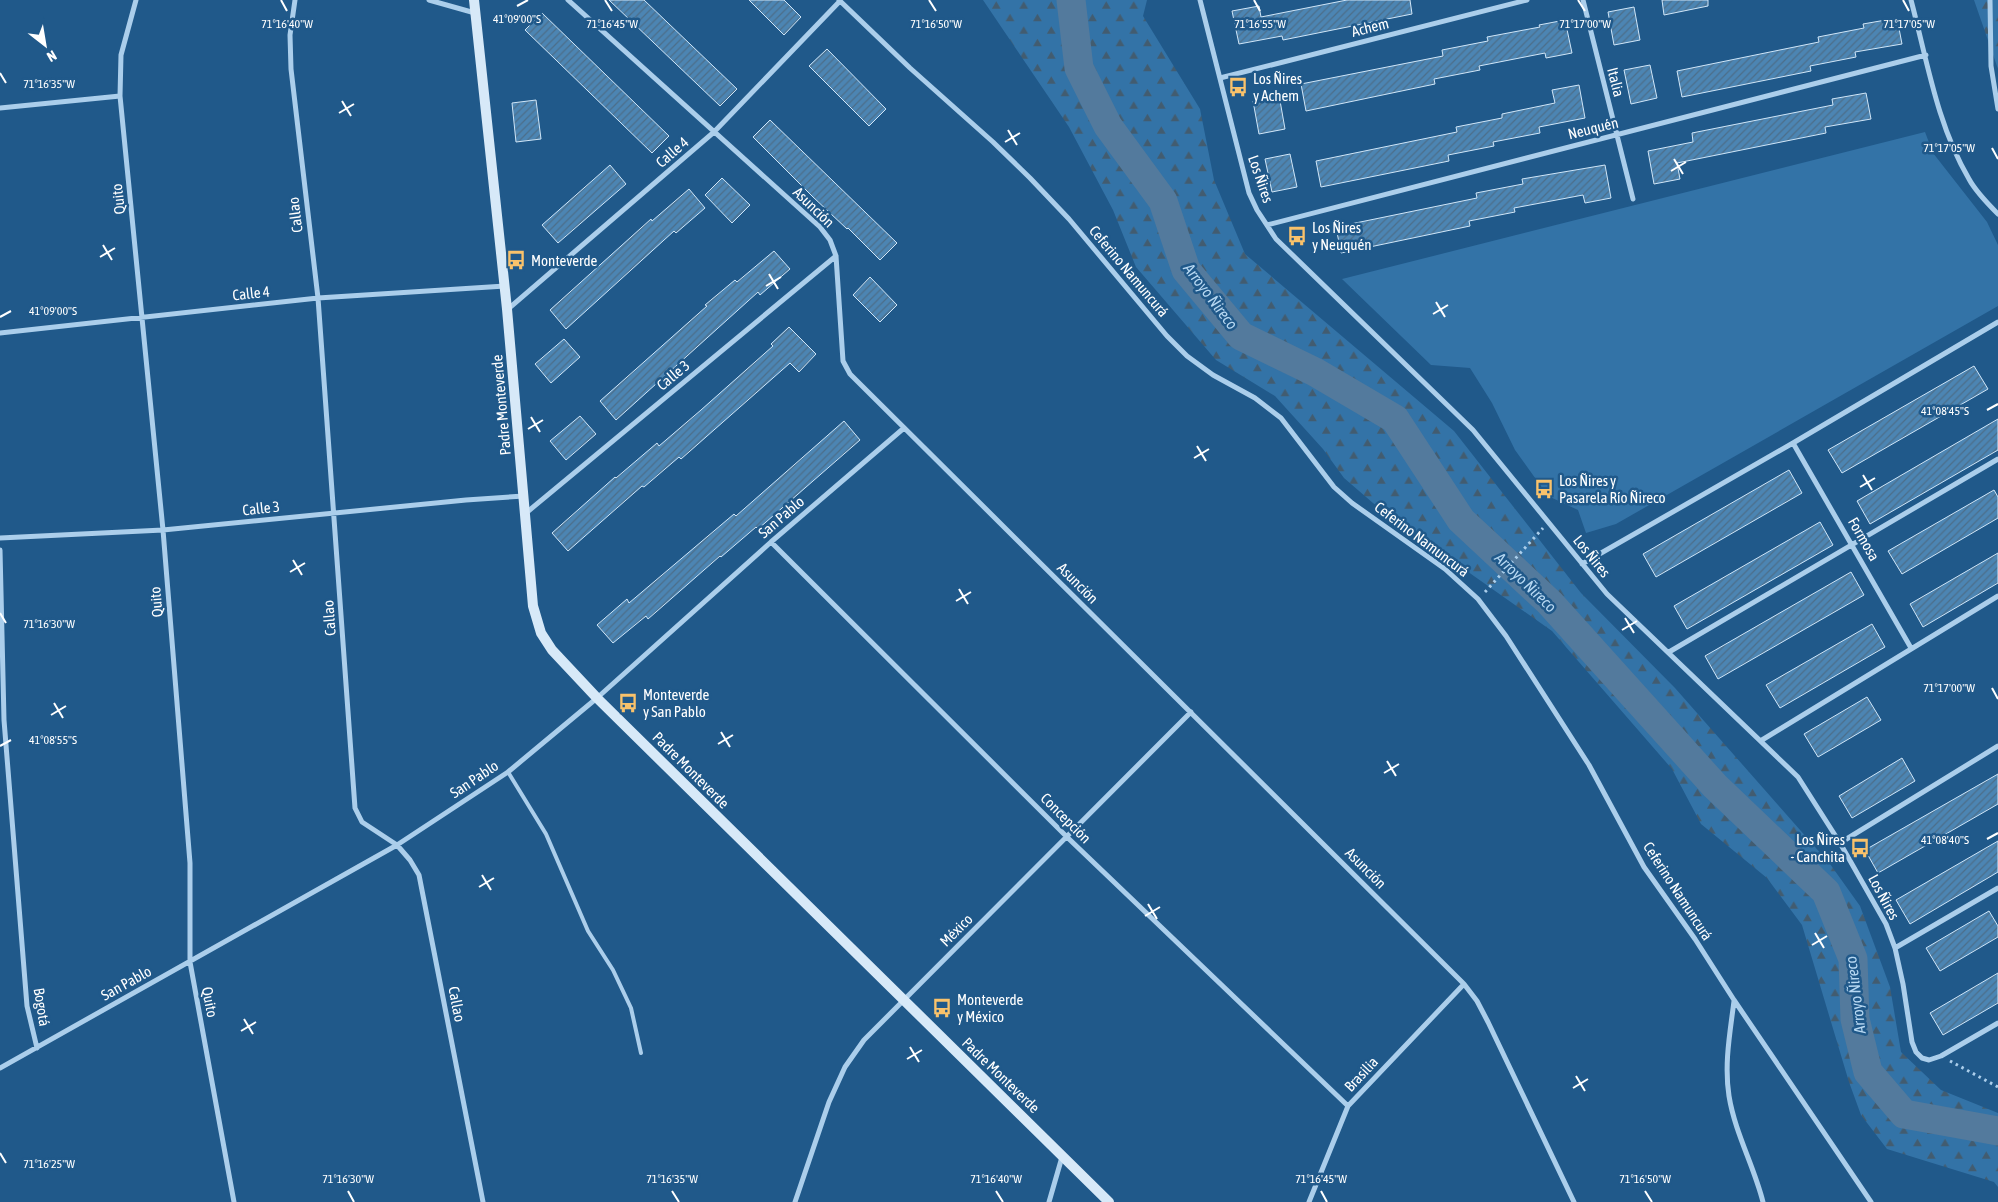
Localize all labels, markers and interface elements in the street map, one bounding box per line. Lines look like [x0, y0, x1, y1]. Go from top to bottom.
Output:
text: 41°09'00"S [493, 12, 541, 26]
street label: Achem [1350, 14, 1390, 40]
text: 71°16'40"W [261, 17, 313, 31]
text: 71°16'45"W [586, 17, 638, 31]
text: 71°16'50"W [910, 17, 962, 31]
text: 71°16'55"W [1234, 17, 1286, 31]
text: 71°17'00"W [1559, 17, 1611, 31]
text: 71°17'05"W [1883, 17, 1935, 31]
north arrow [20, 20, 70, 70]
text: N [44, 47, 59, 65]
street label: Italia [1604, 66, 1628, 98]
place label: Los Ñires y Achem [1253, 70, 1302, 104]
bus stop icon: Los Ñires y Achem [1227, 76, 1249, 98]
text: 71°16'35"W [23, 77, 75, 91]
street label: Neuquén [1566, 114, 1620, 142]
street label: Calle 4 [652, 133, 692, 171]
text: 71°17'05"W [1923, 141, 1975, 155]
street label: Los Ñires [1245, 153, 1277, 205]
street label: Quito [108, 183, 128, 215]
street label: Asunción [790, 183, 838, 231]
street label: Callao [284, 196, 306, 234]
place label: Los Ñires y Neuquén [1312, 219, 1372, 253]
street label: Ceferino Namuncurá [1086, 222, 1172, 320]
bus stop icon: Los Ñires y Neuquén [1286, 225, 1308, 247]
bus stop icon: Monteverde [505, 249, 527, 271]
place label: Monteverde [531, 252, 598, 269]
water label: Arroyo Ñireco [1179, 259, 1242, 333]
street label: Calle 4 [231, 283, 271, 303]
text: 41°09'00"S [29, 304, 77, 318]
street label: Padre Monteverde [488, 354, 514, 456]
street label: Calle 3 [653, 356, 693, 394]
text: 41°08'45"S [1921, 404, 1969, 418]
place label: Los Ñires y Pasarela Río Ñireco [1559, 472, 1666, 506]
bus stop icon: Los Ñires y Pasarela Río Ñireco [1533, 478, 1555, 500]
street label: San Pablo [755, 493, 807, 541]
street label: Calle 3 [241, 498, 281, 518]
street label: Ceferino Namuncurá [1371, 498, 1473, 580]
street label: Formosa [1845, 514, 1883, 564]
street label: Los Ñires [1570, 532, 1614, 580]
water label: Arroyo Ñireco [1490, 548, 1560, 616]
street label: Asunción [1054, 559, 1102, 607]
street label: Quito [146, 586, 166, 618]
street label: Callao [319, 600, 339, 636]
text: 71°16'30"W [23, 617, 75, 631]
text: 71°17'00"W [1923, 681, 1975, 695]
place label: Monteverde y San Pablo [643, 686, 710, 720]
bus stop icon: Monteverde y San Pablo [617, 692, 639, 714]
street label: Padre Monteverde [649, 728, 733, 812]
text: 41°08'55"S [29, 733, 77, 747]
street label: San Pablo [447, 757, 501, 801]
street label: Concepción [1037, 789, 1095, 847]
place label: Los Ñires - Canchita [1791, 831, 1845, 865]
text: 41°08'40"S [1921, 833, 1969, 847]
bus stop icon: Los Ñires - Canchita [1849, 837, 1871, 859]
street label: Ceferino Namuncurá [1640, 839, 1716, 943]
street label: Asunción [1342, 844, 1390, 892]
street label: Los Ñires [1865, 871, 1903, 923]
street label: México [936, 910, 976, 950]
water label: Arroyo Ñireco [1841, 955, 1870, 1036]
street label: San Pablo [98, 962, 154, 1004]
street label: Quito [199, 985, 221, 1019]
street label: Callao [445, 985, 469, 1023]
street label: Bogotá [31, 987, 53, 1027]
place label: Monteverde y México [957, 991, 1024, 1025]
bus stop icon: Monteverde y México [931, 997, 953, 1019]
street label: Padre Monteverde [959, 1034, 1043, 1116]
street label: Brasilia [1341, 1053, 1381, 1095]
text: 71°16'25"W [23, 1157, 75, 1171]
text: 71°16'30"W [322, 1172, 374, 1186]
text: 71°16'35"W [646, 1172, 698, 1186]
text: 71°16'40"W [970, 1172, 1022, 1186]
text: 71°16'45"W [1295, 1172, 1347, 1186]
text: 71°16'50"W [1619, 1172, 1671, 1186]

